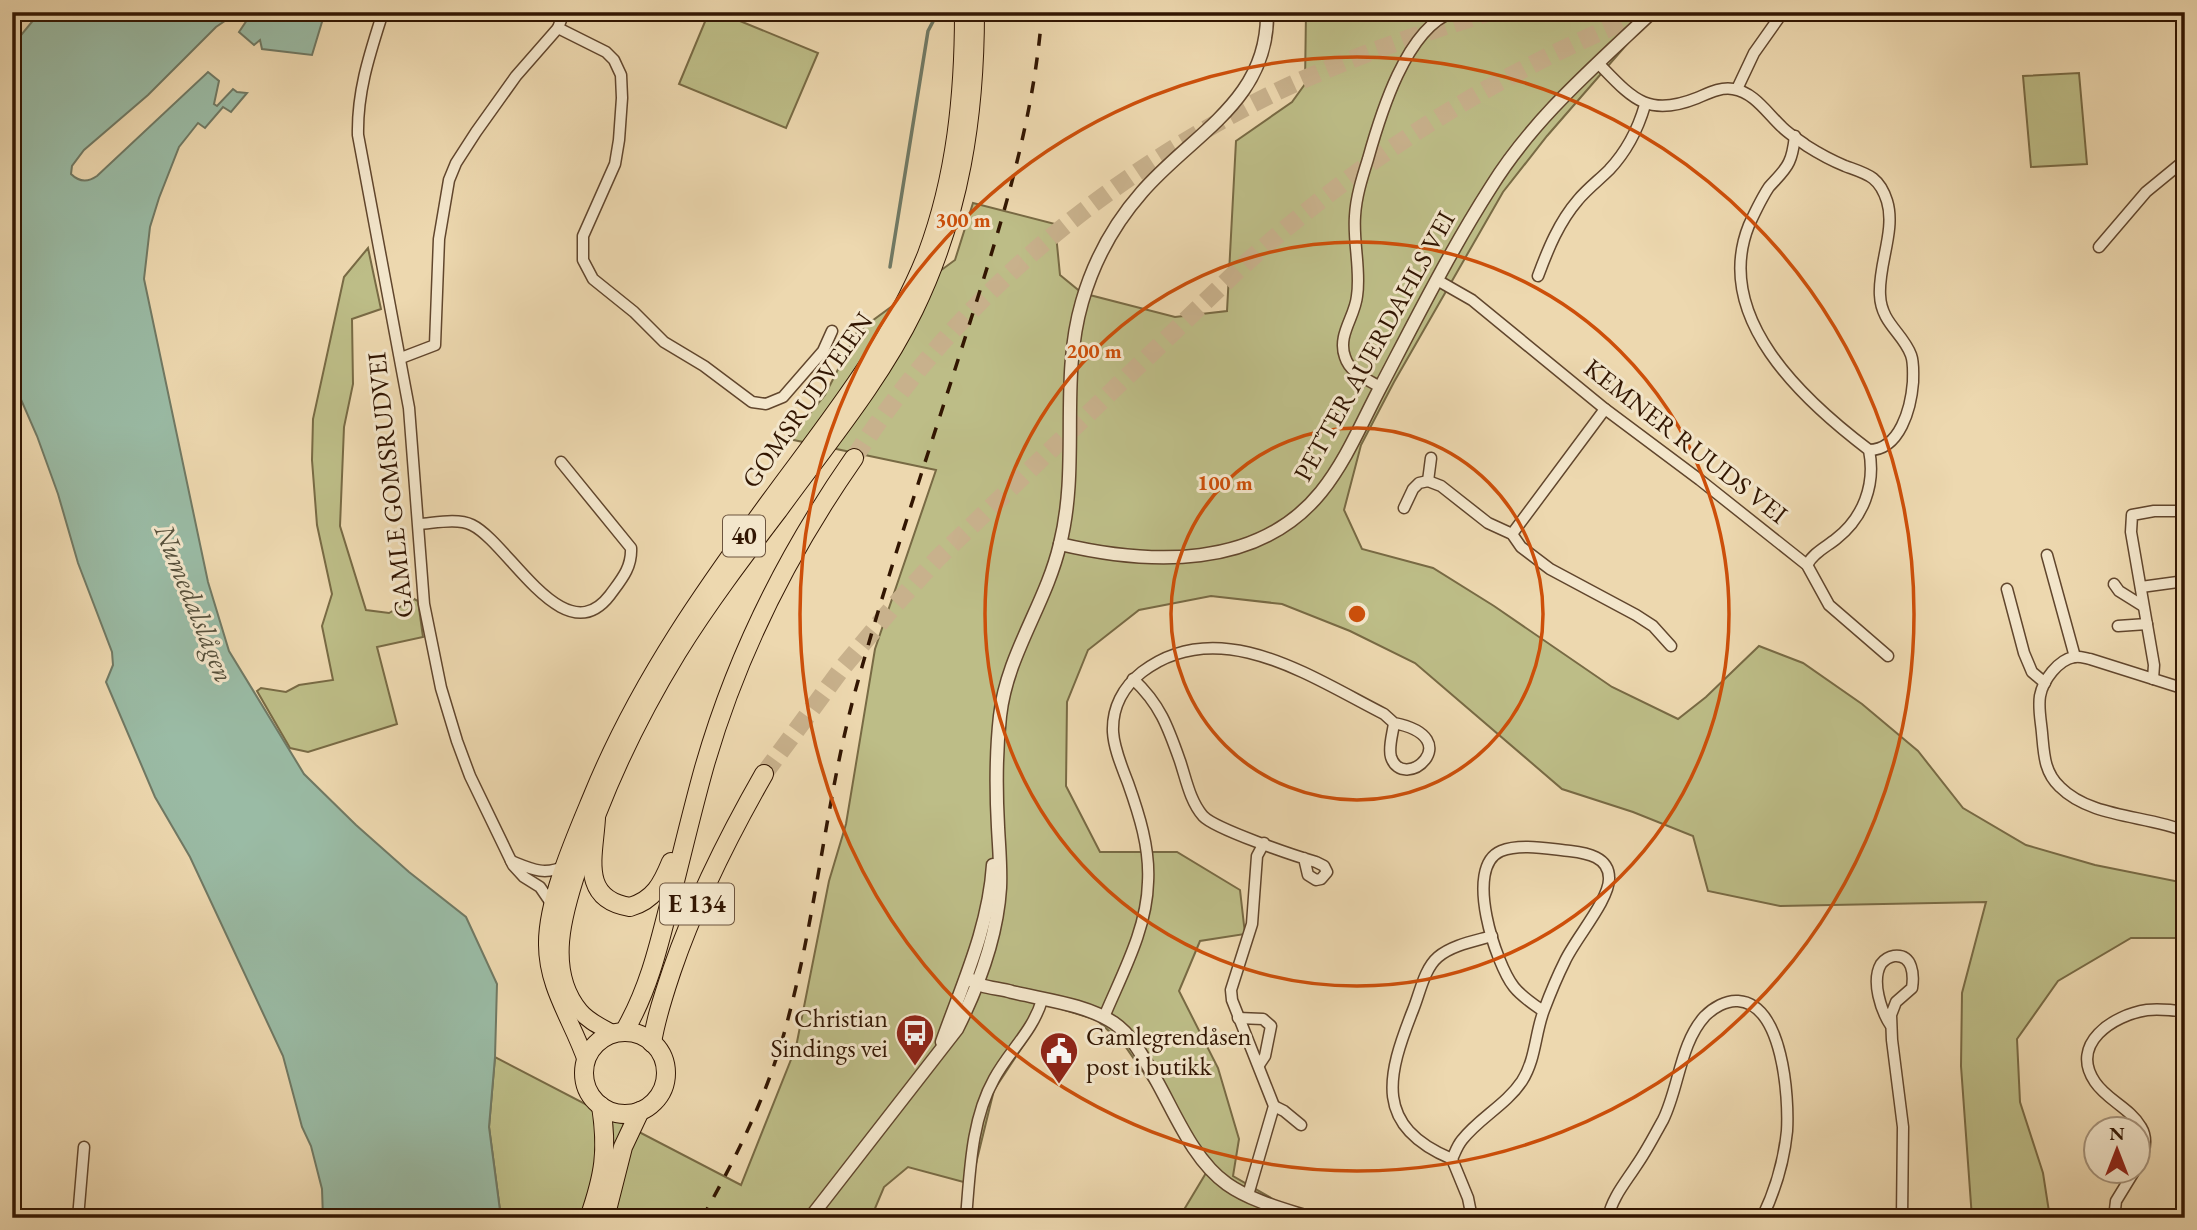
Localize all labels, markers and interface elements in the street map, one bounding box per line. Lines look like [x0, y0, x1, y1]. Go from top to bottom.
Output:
street label: PETTER AUERDAHLS VEI [1285, 205, 1463, 487]
text: 300 m [935, 206, 991, 233]
street label: GOMSRUDVEIEN [734, 305, 881, 495]
text: 200 m [1066, 337, 1122, 364]
street label: GAMLE GOMSRUDVEI [359, 350, 421, 620]
street label: KEMNER RUUDS VEI [1577, 351, 1795, 531]
text: 100 m [1197, 469, 1253, 496]
road number: 40 [723, 516, 765, 556]
water label: Numedalslågen [147, 518, 243, 687]
centre of rings [1345, 602, 1369, 626]
road number: E 134 [660, 884, 734, 924]
place label: Christian Sindings vei [770, 1001, 888, 1065]
bus stop icon: Christian Sindings vei [894, 1012, 936, 1067]
place label: Gamlegrendåsen post i butikk [1086, 1019, 1252, 1083]
public building icon: Gamlegrendåsen post i butikk [1038, 1030, 1080, 1085]
north arrow [2082, 1114, 2152, 1184]
text: N [2109, 1121, 2125, 1146]

